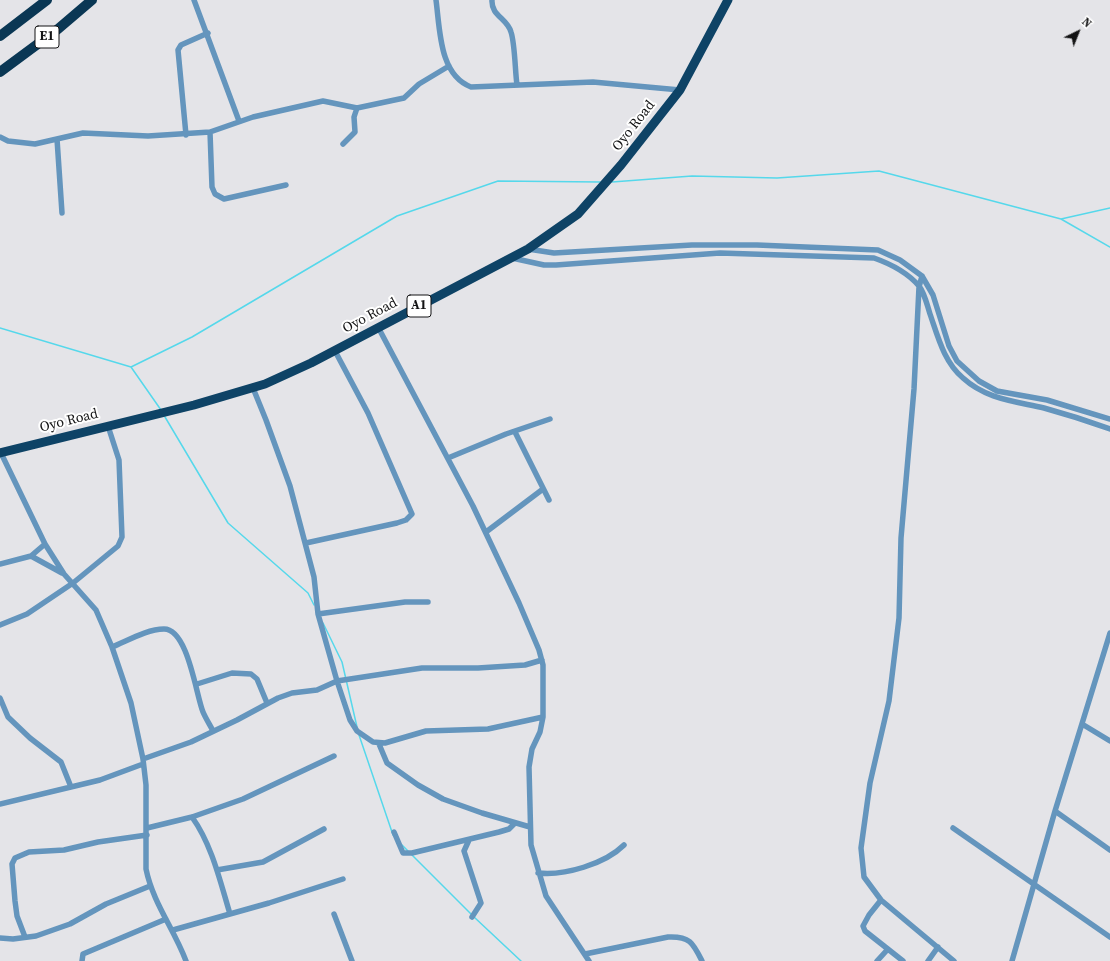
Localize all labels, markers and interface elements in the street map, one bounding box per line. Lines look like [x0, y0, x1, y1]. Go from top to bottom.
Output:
north arrow [1058, 12, 1098, 52]
text: N [1078, 15, 1095, 31]
road number: E1 [35, 26, 59, 48]
street label: Oyo Road [609, 97, 659, 155]
street label: Oyo Road [340, 295, 400, 337]
road number: A1 [407, 295, 431, 317]
street label: Oyo Road [38, 406, 100, 436]

